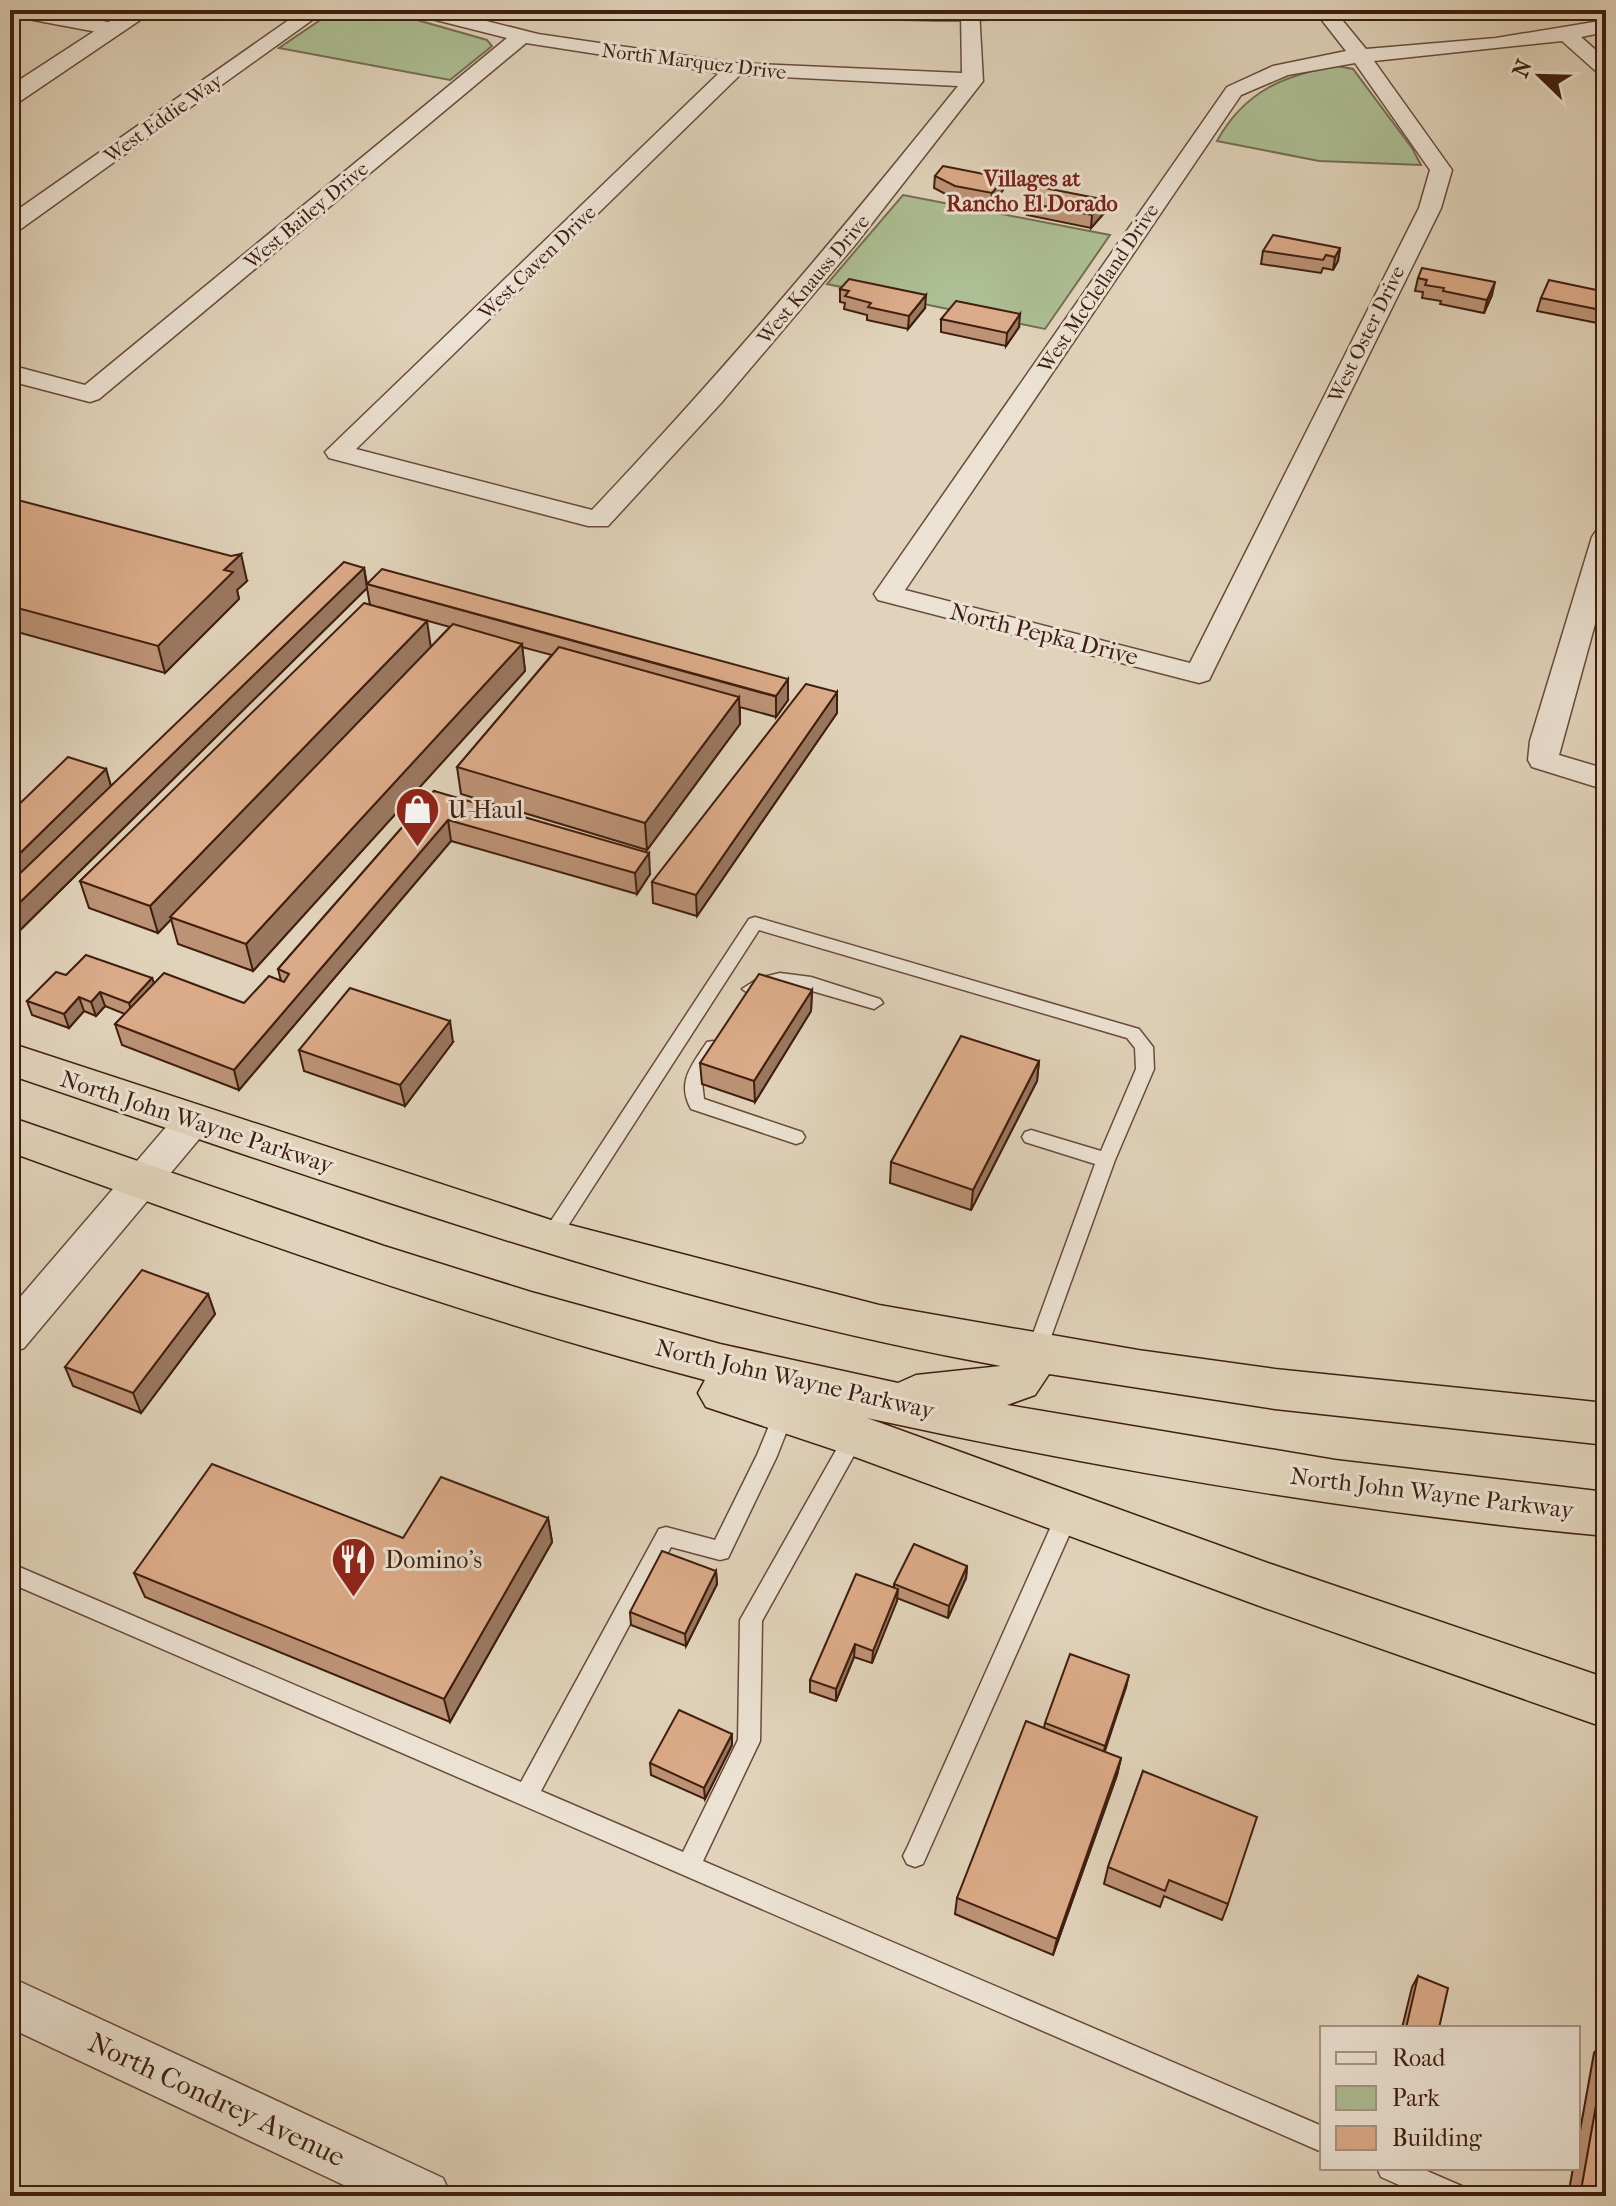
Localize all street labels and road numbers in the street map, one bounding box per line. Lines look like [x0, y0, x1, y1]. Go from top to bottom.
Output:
street label: North Marquez Drive [600, 39, 788, 84]
street label: West Eddie Way [99, 68, 228, 168]
street label: West Bailey Drive [239, 157, 373, 274]
street label: West McClelland Drive [1033, 200, 1163, 378]
street label: West Caven Drive [473, 201, 601, 325]
street label: West Knauss Drive [752, 210, 874, 349]
street label: West Oster Drive [1323, 262, 1409, 407]
street label: North Pepka Drive [947, 597, 1141, 671]
street label: North John Wayne Parkway [57, 1065, 338, 1180]
street label: North John Wayne Parkway [653, 1333, 938, 1425]
street label: North John Wayne Parkway [1289, 1462, 1577, 1524]
street label: North Condrey Avenue [83, 2025, 350, 2173]

